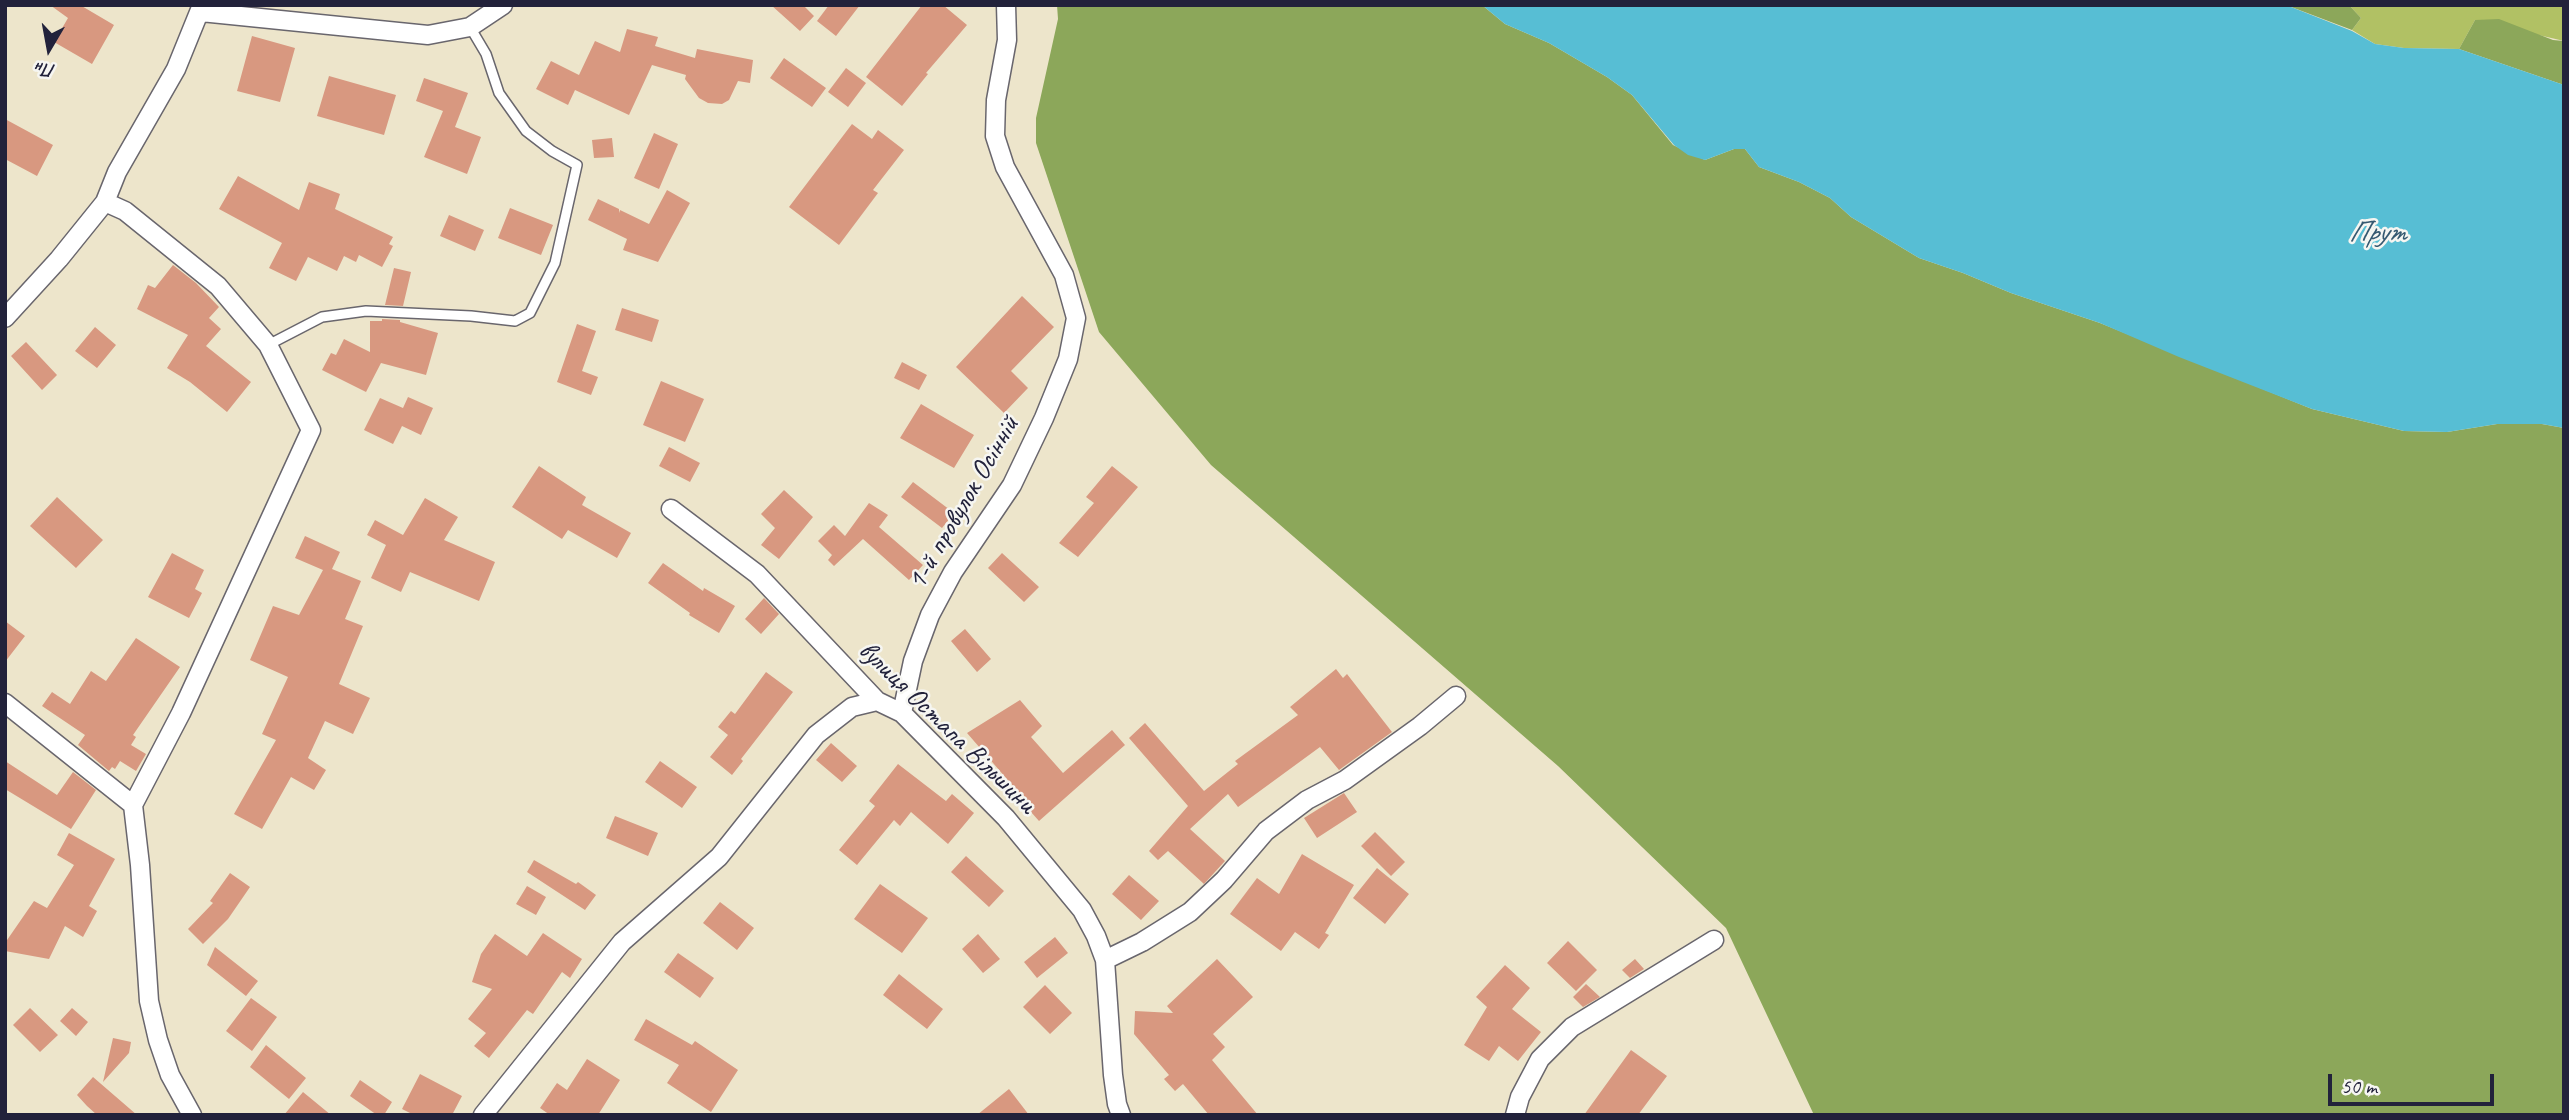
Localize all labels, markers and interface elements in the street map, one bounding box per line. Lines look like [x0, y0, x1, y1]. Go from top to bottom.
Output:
north arrow [14, 14, 84, 84]
text: Пн [33, 56, 57, 83]
water label: Прут [2348, 215, 2406, 251]
street label: 1-й провулок Осінній [901, 410, 1027, 596]
street label: вулиця Остапа Вільшини [851, 634, 1043, 822]
scale bar [2331, 1060, 2497, 1104]
text: 50 m [2341, 1073, 2377, 1099]

